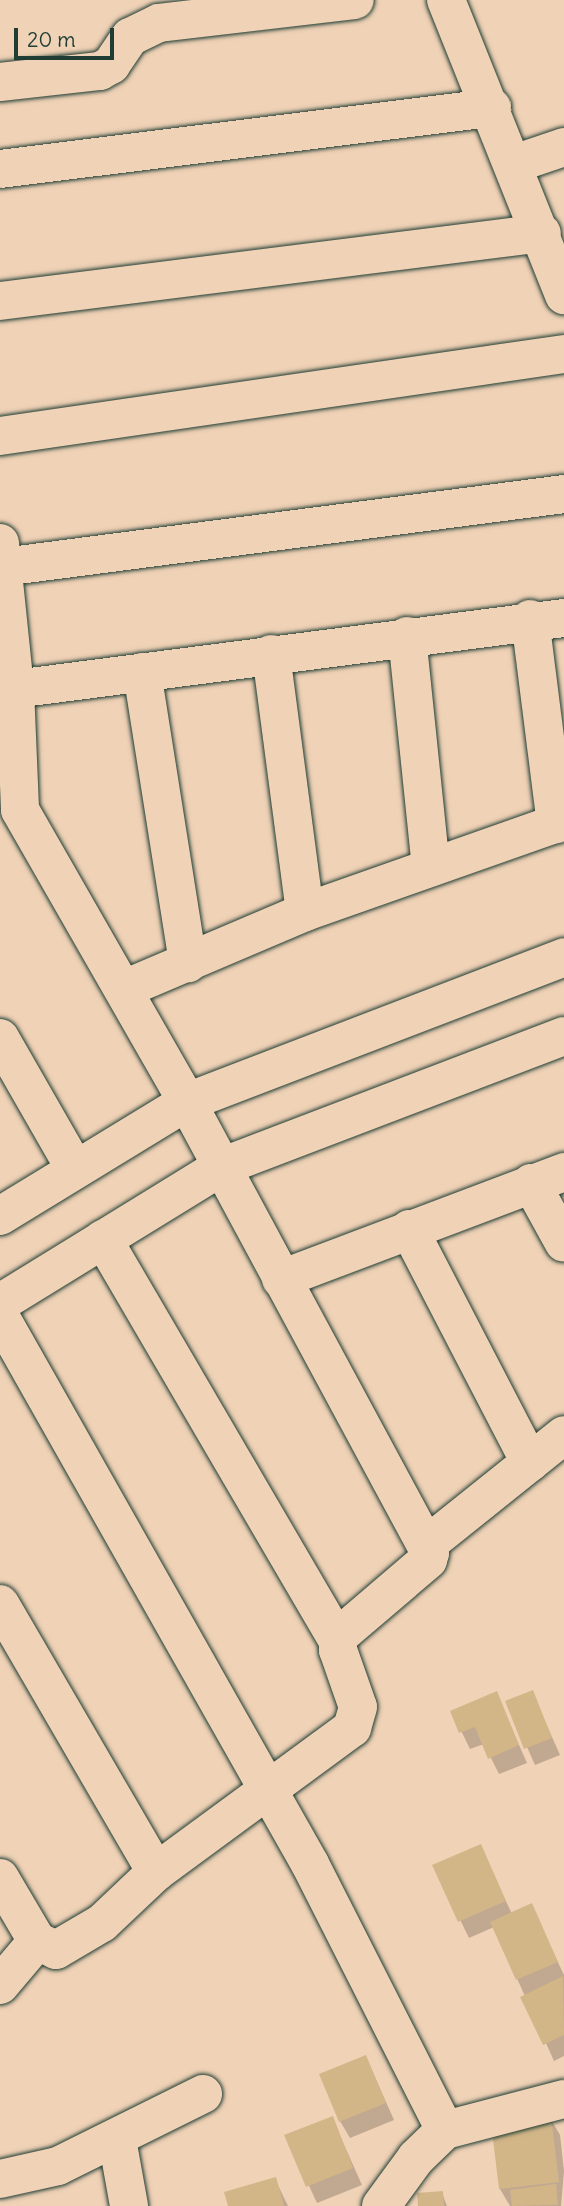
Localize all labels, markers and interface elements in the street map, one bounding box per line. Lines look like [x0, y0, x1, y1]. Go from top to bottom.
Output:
scale bar [18, 14, 117, 58]
text: 20 m [27, 26, 76, 53]

